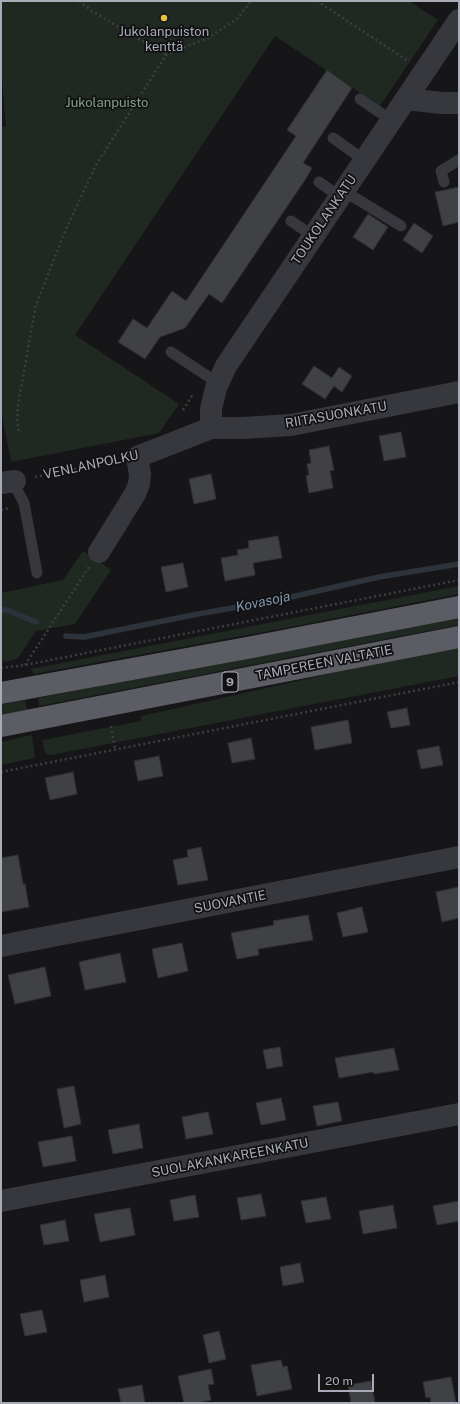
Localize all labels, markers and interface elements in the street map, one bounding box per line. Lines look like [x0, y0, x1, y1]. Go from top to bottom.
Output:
marker: Jukolanpuiston kenttä [159, 13, 169, 23]
place label: Jukolanpuiston kenttä [119, 24, 209, 55]
park label: Jukolanpuisto [66, 95, 148, 111]
street label: TOUKOLANKATU [288, 172, 360, 268]
street label: RIITASUONKATU [284, 398, 388, 432]
street label: VENLANPOLKU [42, 447, 140, 483]
water label: Kovasoja [234, 588, 292, 616]
street label: TAMPEREEN VALTATIE [254, 642, 394, 684]
road number: 9 [222, 672, 238, 692]
street label: SUOVANTIE [193, 887, 267, 917]
street label: SUOLAKANKAREENKATU [150, 1135, 310, 1181]
scale bar [320, 1366, 376, 1392]
text: 20 m [325, 1374, 353, 1388]

